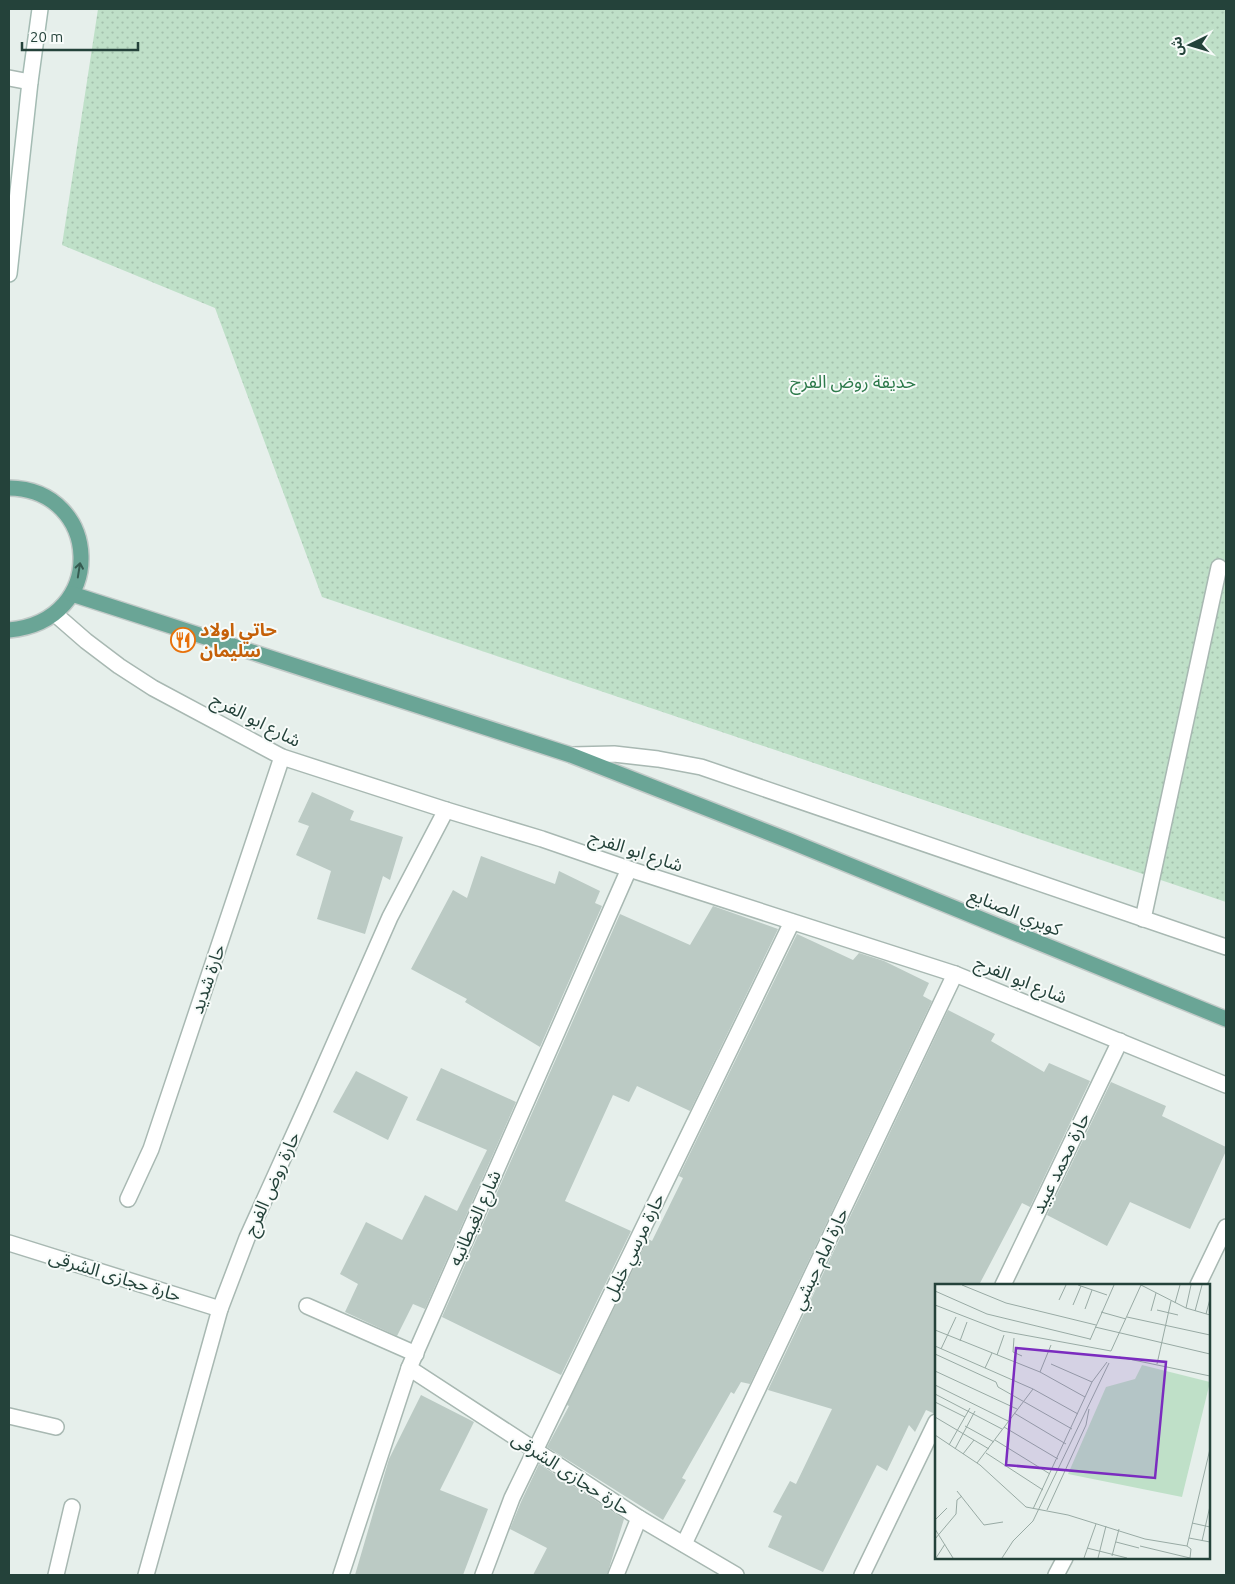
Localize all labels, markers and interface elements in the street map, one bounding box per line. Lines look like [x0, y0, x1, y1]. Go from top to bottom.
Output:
scale bar [22, 20, 139, 52]
north arrow [1165, 20, 1215, 70]
text: 20 m [30, 28, 63, 45]
text: ش [1168, 36, 1186, 56]
park label: حديقة روض الفرج [790, 371, 916, 395]
one-way arrow [75, 563, 85, 579]
place label: حاتي اولاد سليمان [200, 619, 277, 661]
restaurant icon: حاتي اولاد سليمان [170, 627, 196, 653]
street label: شارع ابو الفرج [206, 688, 304, 755]
street label: شارع ابو الفرج [585, 825, 686, 879]
street label: كوبري الصنايع [964, 883, 1065, 944]
street label: حارة شديد [186, 941, 230, 1017]
street label: شارع ابو الفرج [971, 952, 1070, 1011]
street label: حارة محمد عبيد [1027, 1109, 1095, 1217]
street label: حارة روض الفرج [239, 1128, 307, 1240]
street label: شارع الغيطانيه [444, 1167, 509, 1271]
street label: حارة مرسي خليل [599, 1190, 671, 1305]
street label: حارة امام حبشي [787, 1204, 856, 1315]
street label: حارة حجازى الشرقى [46, 1245, 184, 1307]
inset map [935, 1284, 1210, 1559]
street label: حارة حجازى الشرقى [508, 1427, 634, 1521]

